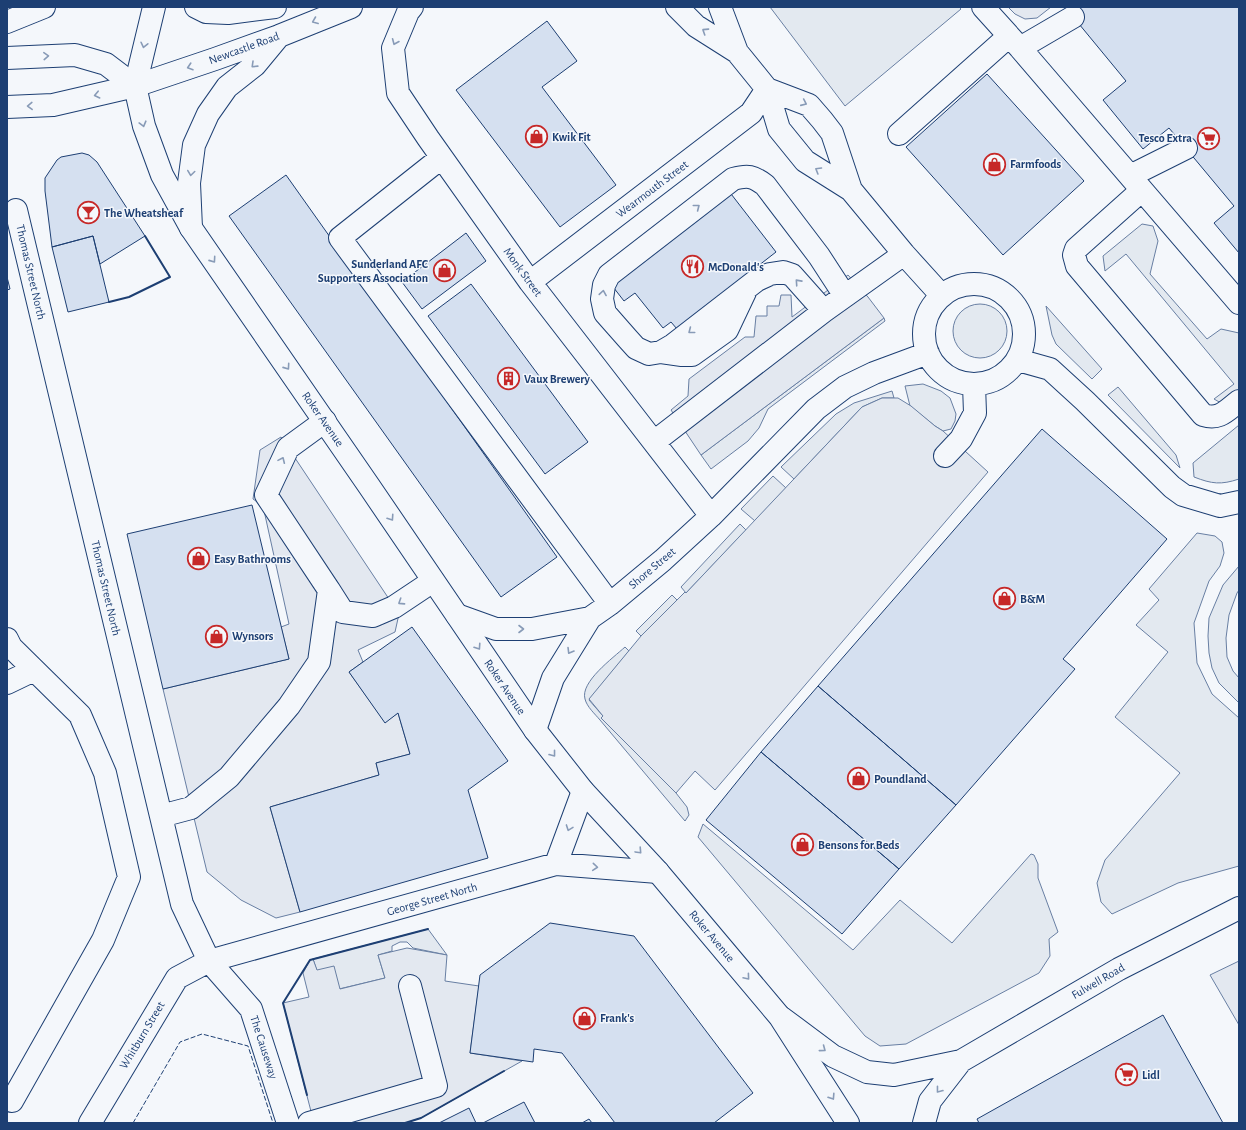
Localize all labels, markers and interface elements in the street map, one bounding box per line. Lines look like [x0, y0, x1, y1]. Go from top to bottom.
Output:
one-way arrow [312, 17, 319, 25]
one-way arrow [702, 28, 709, 36]
street label: Newcastle Road [207, 30, 281, 66]
one-way arrow [392, 38, 400, 45]
one-way arrow [141, 42, 149, 48]
one-way arrow [43, 52, 49, 60]
one-way arrow [251, 61, 259, 68]
one-way arrow [186, 63, 193, 71]
one-way arrow [94, 90, 100, 98]
one-way arrow [799, 98, 807, 106]
one-way arrow [27, 102, 33, 110]
one-way arrow [139, 121, 147, 127]
shop icon: Kwik Fit [523, 124, 549, 150]
supermarket icon: Tesco Extra [1195, 125, 1221, 151]
place label: Kwik Fit [552, 131, 591, 143]
place label: Tesco Extra [1139, 132, 1192, 144]
shop icon: Farmfoods [982, 151, 1008, 177]
street label: Wearmouth Street [614, 158, 690, 220]
place label: Farmfoods [1010, 158, 1062, 170]
one-way arrow [815, 167, 822, 174]
one-way arrow [187, 170, 196, 176]
bar icon: The Wheatsheaf [76, 200, 102, 226]
one-way arrow [692, 205, 699, 212]
place label: The Wheatsheaf [104, 207, 184, 219]
street label: Thomas Street North [14, 223, 48, 321]
street label: Monk Street [501, 245, 545, 299]
restaurant icon: McDonald's [680, 254, 706, 280]
one-way arrow [208, 256, 216, 263]
place label: Sunderland AFC Supporters Association [318, 258, 429, 284]
shop icon: Sunderland AFC Supporters Association [431, 258, 457, 284]
place label: McDonald's [708, 261, 764, 273]
one-way arrow [796, 279, 803, 287]
one-way arrow [598, 290, 607, 296]
one-way arrow [688, 326, 695, 334]
one-way arrow [282, 363, 290, 370]
building icon: Vaux Brewery [495, 366, 521, 392]
place label: Vaux Brewery [524, 373, 591, 386]
street label: Roker Avenue [300, 389, 346, 449]
one-way arrow [277, 456, 285, 464]
one-way arrow [386, 514, 394, 521]
street label: Thomas Street North [89, 539, 123, 637]
street label: Shore Street [626, 545, 678, 591]
shop icon: Easy Bathrooms [186, 546, 212, 572]
place label: Easy Bathrooms [214, 553, 291, 566]
shop icon: B&M [992, 586, 1018, 612]
place label: B&M [1020, 593, 1045, 605]
one-way arrow [398, 597, 405, 604]
shop icon: Wynsors [204, 623, 230, 649]
one-way arrow [518, 625, 524, 633]
place label: Wynsors [232, 630, 274, 643]
one-way arrow [474, 643, 481, 650]
one-way arrow [567, 647, 574, 654]
street label: Roker Avenue [482, 657, 528, 717]
one-way arrow [549, 749, 556, 756]
shop icon: Poundland [846, 766, 872, 792]
place label: Poundland [874, 773, 927, 785]
one-way arrow [566, 824, 574, 831]
shop icon: Bensons for Beds [789, 832, 815, 858]
place label: Bensons for Beds [818, 839, 900, 851]
one-way arrow [634, 846, 642, 854]
one-way arrow [592, 863, 598, 872]
street label: George Street North [385, 880, 479, 918]
street label: Roker Avenue [687, 908, 737, 964]
street label: Fulwell Road [1069, 961, 1127, 1001]
one-way arrow [742, 972, 749, 979]
street label: Whitburn Street [117, 999, 167, 1071]
shop icon: Frank's [572, 1005, 598, 1031]
place label: Frank's [600, 1012, 635, 1024]
street label: The Causeway [247, 1014, 280, 1080]
one-way arrow [818, 1044, 825, 1051]
supermarket icon: Lidl [1113, 1062, 1139, 1088]
place label: Lidl [1142, 1069, 1160, 1081]
one-way arrow [936, 1086, 943, 1093]
one-way arrow [827, 1093, 834, 1100]

